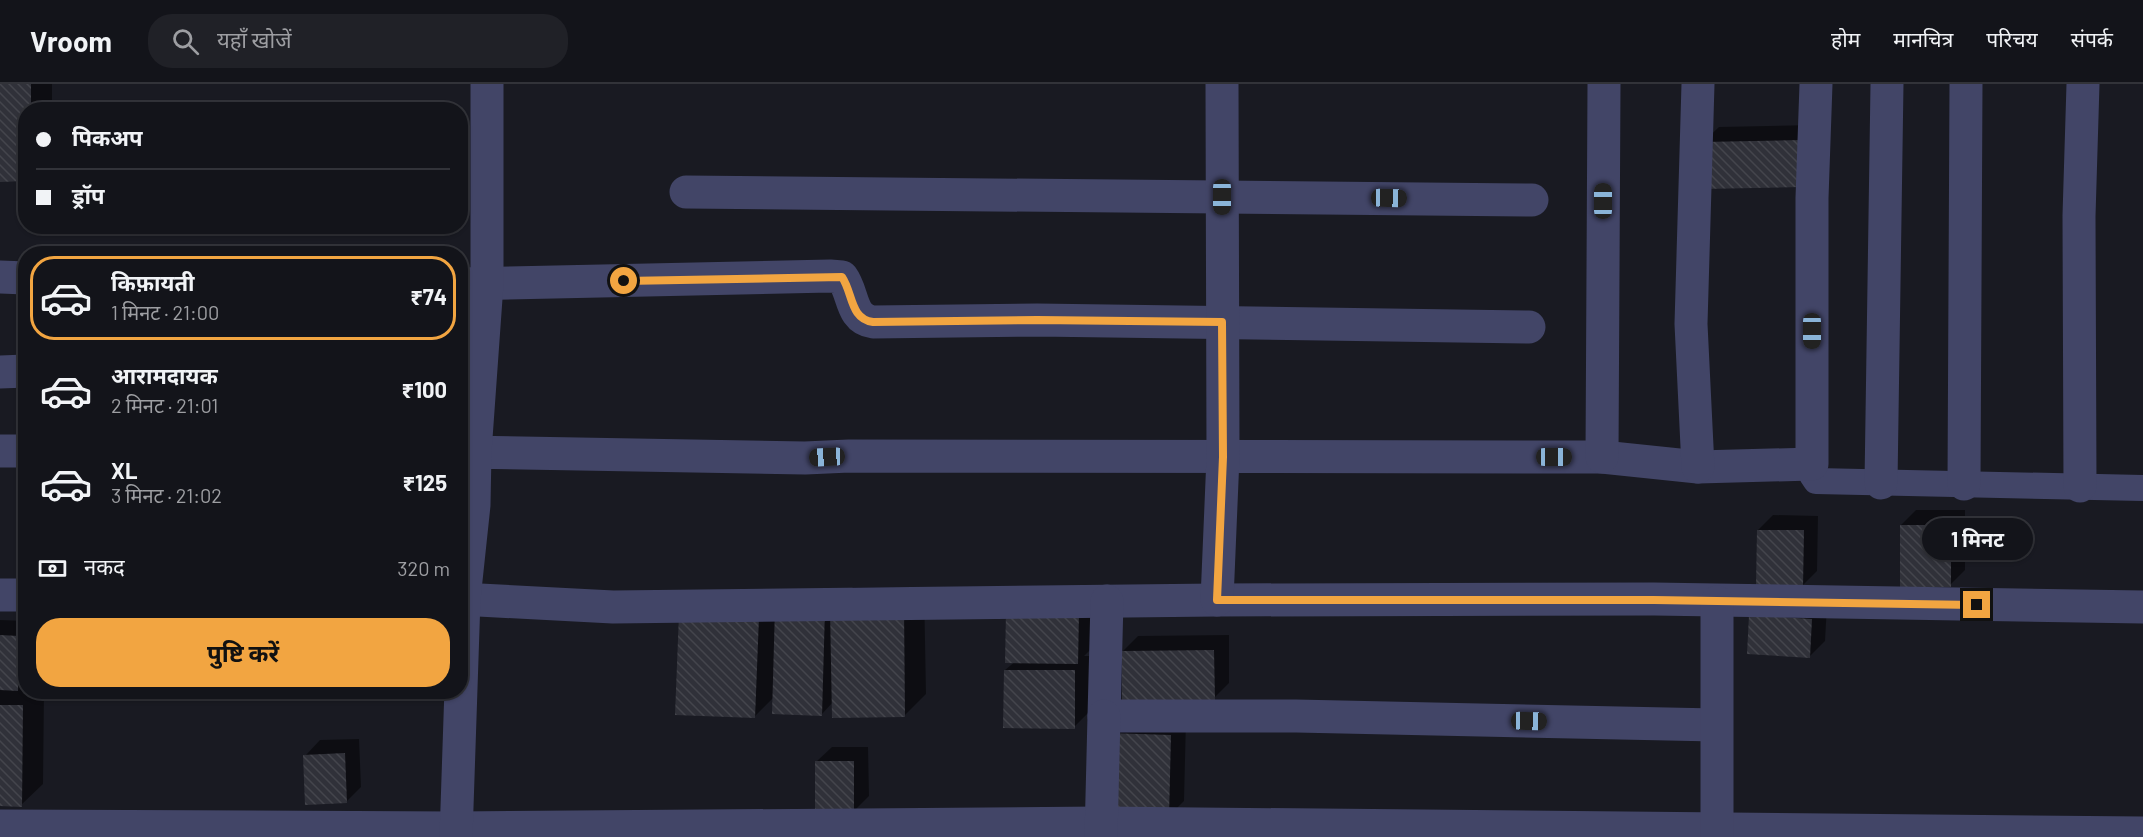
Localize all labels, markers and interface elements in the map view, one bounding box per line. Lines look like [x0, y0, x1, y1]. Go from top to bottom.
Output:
search box [148, 14, 568, 68]
text: Vroom [30, 24, 112, 58]
icon: search [169, 25, 202, 58]
text: यहाँ खोजें [217, 26, 291, 52]
text: होम [1831, 26, 1860, 51]
text: मानचित्र [1893, 26, 1953, 51]
text: परिचय [1986, 26, 2038, 51]
text: संपर्क [2071, 26, 2113, 51]
text: पिकअप [72, 124, 143, 150]
car [1213, 179, 1231, 215]
text: ड्रॉप [72, 182, 105, 208]
car [1594, 183, 1612, 219]
car [1371, 189, 1407, 207]
route start [610, 267, 637, 294]
text: किफ़ायती [111, 269, 195, 295]
icon: car [39, 271, 93, 325]
text: ₹74 [410, 283, 447, 309]
text: 1 मिनट · 21:00 [111, 300, 219, 324]
car [1803, 313, 1821, 349]
text: आरामदायक [111, 362, 218, 388]
icon: car [39, 364, 93, 418]
text: ₹100 [402, 376, 447, 402]
text: 2 मिनट · 21:01 [111, 393, 218, 417]
car [809, 447, 845, 467]
car [1536, 448, 1572, 466]
icon: car [39, 457, 93, 511]
text: XL [111, 457, 137, 483]
text: ₹125 [402, 469, 447, 495]
text: 3 मिनट · 21:02 [111, 483, 222, 507]
callout: 1 मिनट [1922, 518, 2032, 560]
text: 1 मिनट [1951, 527, 2004, 551]
icon: cash [36, 552, 69, 585]
text: नकद [84, 553, 125, 579]
text: 320 m [397, 556, 450, 580]
route end [1963, 591, 1990, 618]
button: पुष्टि करें [36, 618, 450, 687]
car [1511, 712, 1547, 730]

